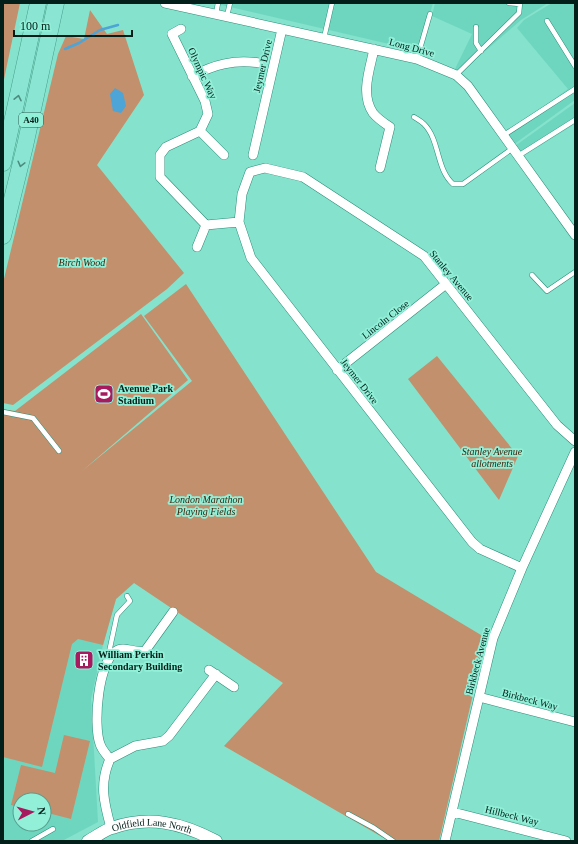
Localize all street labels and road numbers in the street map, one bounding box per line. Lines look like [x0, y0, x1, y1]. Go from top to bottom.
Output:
street label: Long Drive [388, 36, 436, 59]
street label: Jeymer Drive [251, 38, 274, 94]
street label: Olympic Way [186, 46, 219, 101]
road number: A40 [19, 113, 43, 127]
street label: Stanley Avenue [427, 248, 476, 303]
street label: Lincoln Close [360, 297, 411, 341]
street label: Jeymer Drive [339, 357, 381, 406]
street label: Birkbeck Avenue [463, 626, 492, 696]
street label: Birkbeck Way [501, 687, 559, 712]
street label: Hillbeck Way [484, 804, 540, 827]
street label: Oldfield Lane North [110, 817, 193, 836]

